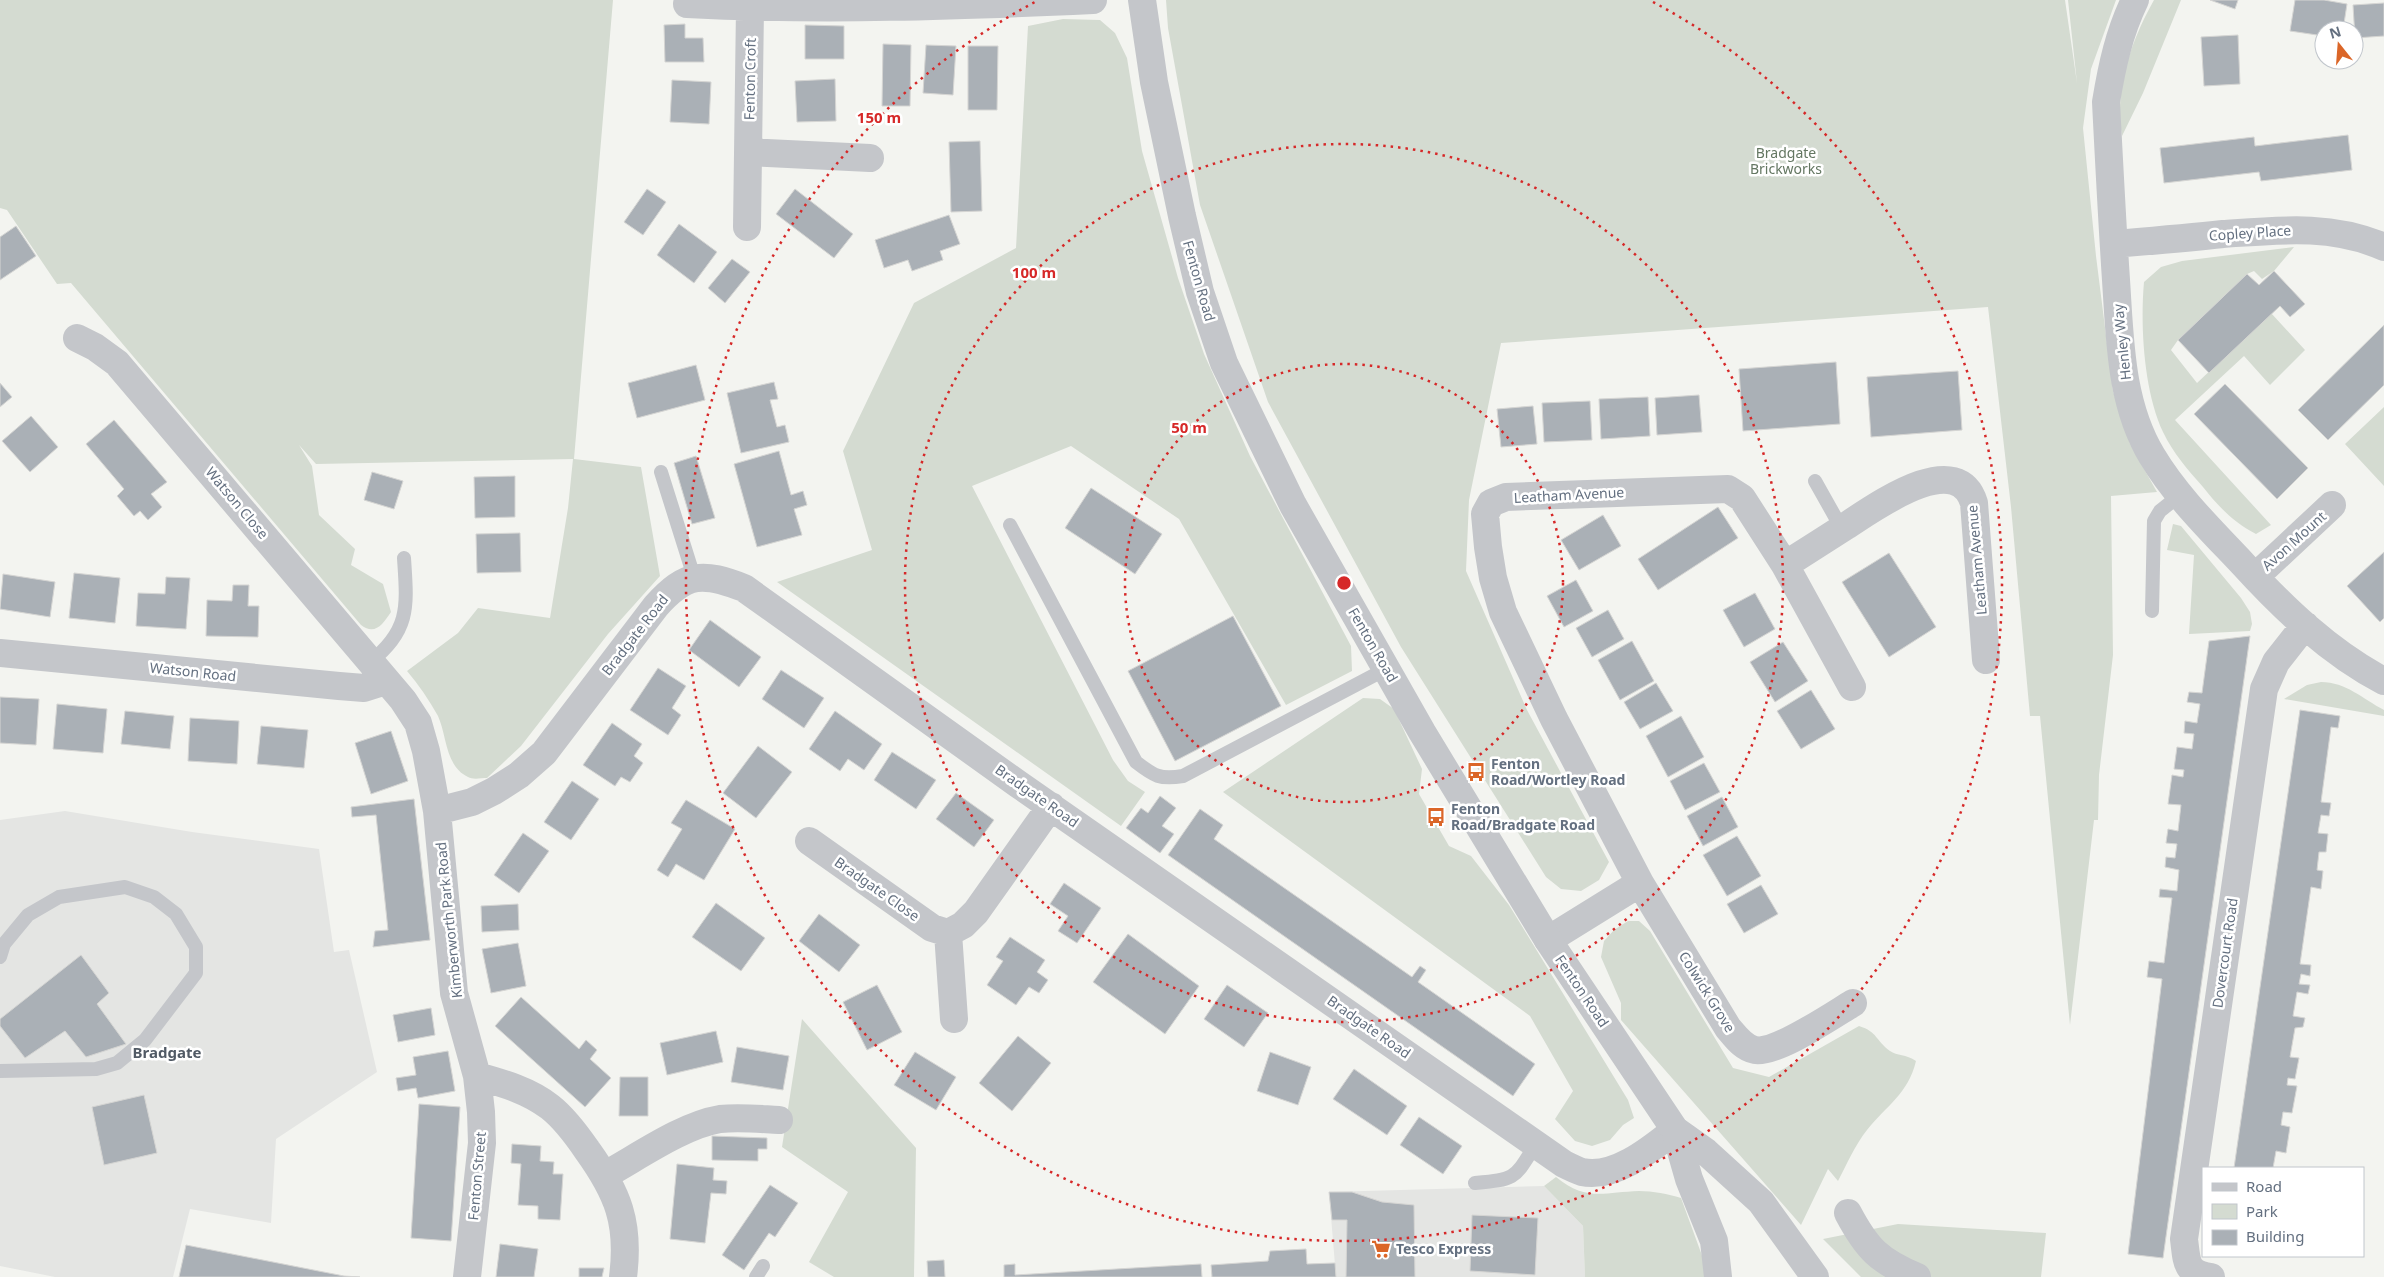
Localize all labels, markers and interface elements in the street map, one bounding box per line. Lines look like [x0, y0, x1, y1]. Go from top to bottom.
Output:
north arrow [2314, 20, 2364, 70]
text: N [2327, 21, 2343, 43]
street label: Fenton Croft [739, 38, 760, 120]
text: 150 m [857, 107, 901, 127]
park label: Bradgate Brickworks [1750, 143, 1822, 178]
street label: Copley Place [2208, 220, 2292, 245]
street label: Fenton Road [1179, 238, 1220, 324]
text: 100 m [1012, 262, 1056, 282]
street label: Henley Way [2108, 302, 2135, 381]
text: 50 m [1171, 417, 1207, 437]
street label: Watson Close [202, 463, 273, 543]
street label: Leatham Avenue [1513, 482, 1625, 507]
street label: Leatham Avenue [1962, 504, 1991, 616]
street label: Avon Mount [2257, 507, 2330, 575]
centre of rings [1335, 574, 1353, 592]
street label: Bradgate Road [597, 590, 672, 679]
street label: Fenton Road [1344, 604, 1402, 686]
street label: Watson Road [149, 658, 237, 685]
place label: Fenton Road/Wortley Road [1491, 754, 1625, 789]
street label: Bradgate Road [992, 760, 1083, 831]
bus stop icon: Fenton Road/Wortley Road [1465, 761, 1487, 783]
place label: Fenton Road/Bradgate Road [1451, 799, 1595, 834]
bus stop icon: Fenton Road/Bradgate Road [1425, 806, 1447, 828]
street label: Kimberworth Park Road [431, 841, 466, 999]
street label: Bradgate Close [831, 852, 924, 925]
street label: Dovercourt Road [2207, 897, 2242, 1009]
street label: Colwick Grove [1675, 948, 1740, 1036]
street label: Fenton Road [1551, 951, 1614, 1031]
street label: Bradgate Road [1324, 991, 1415, 1062]
district label: Bradgate [133, 1042, 201, 1062]
street label: Fenton Street [463, 1131, 490, 1221]
legend [2202, 1167, 2364, 1257]
text: Road [2246, 1176, 2282, 1196]
text: Park [2246, 1201, 2278, 1221]
text: Building [2246, 1226, 2304, 1246]
supermarket icon: Tesco Express [1370, 1238, 1392, 1260]
place label: Tesco Express [1396, 1239, 1491, 1258]

